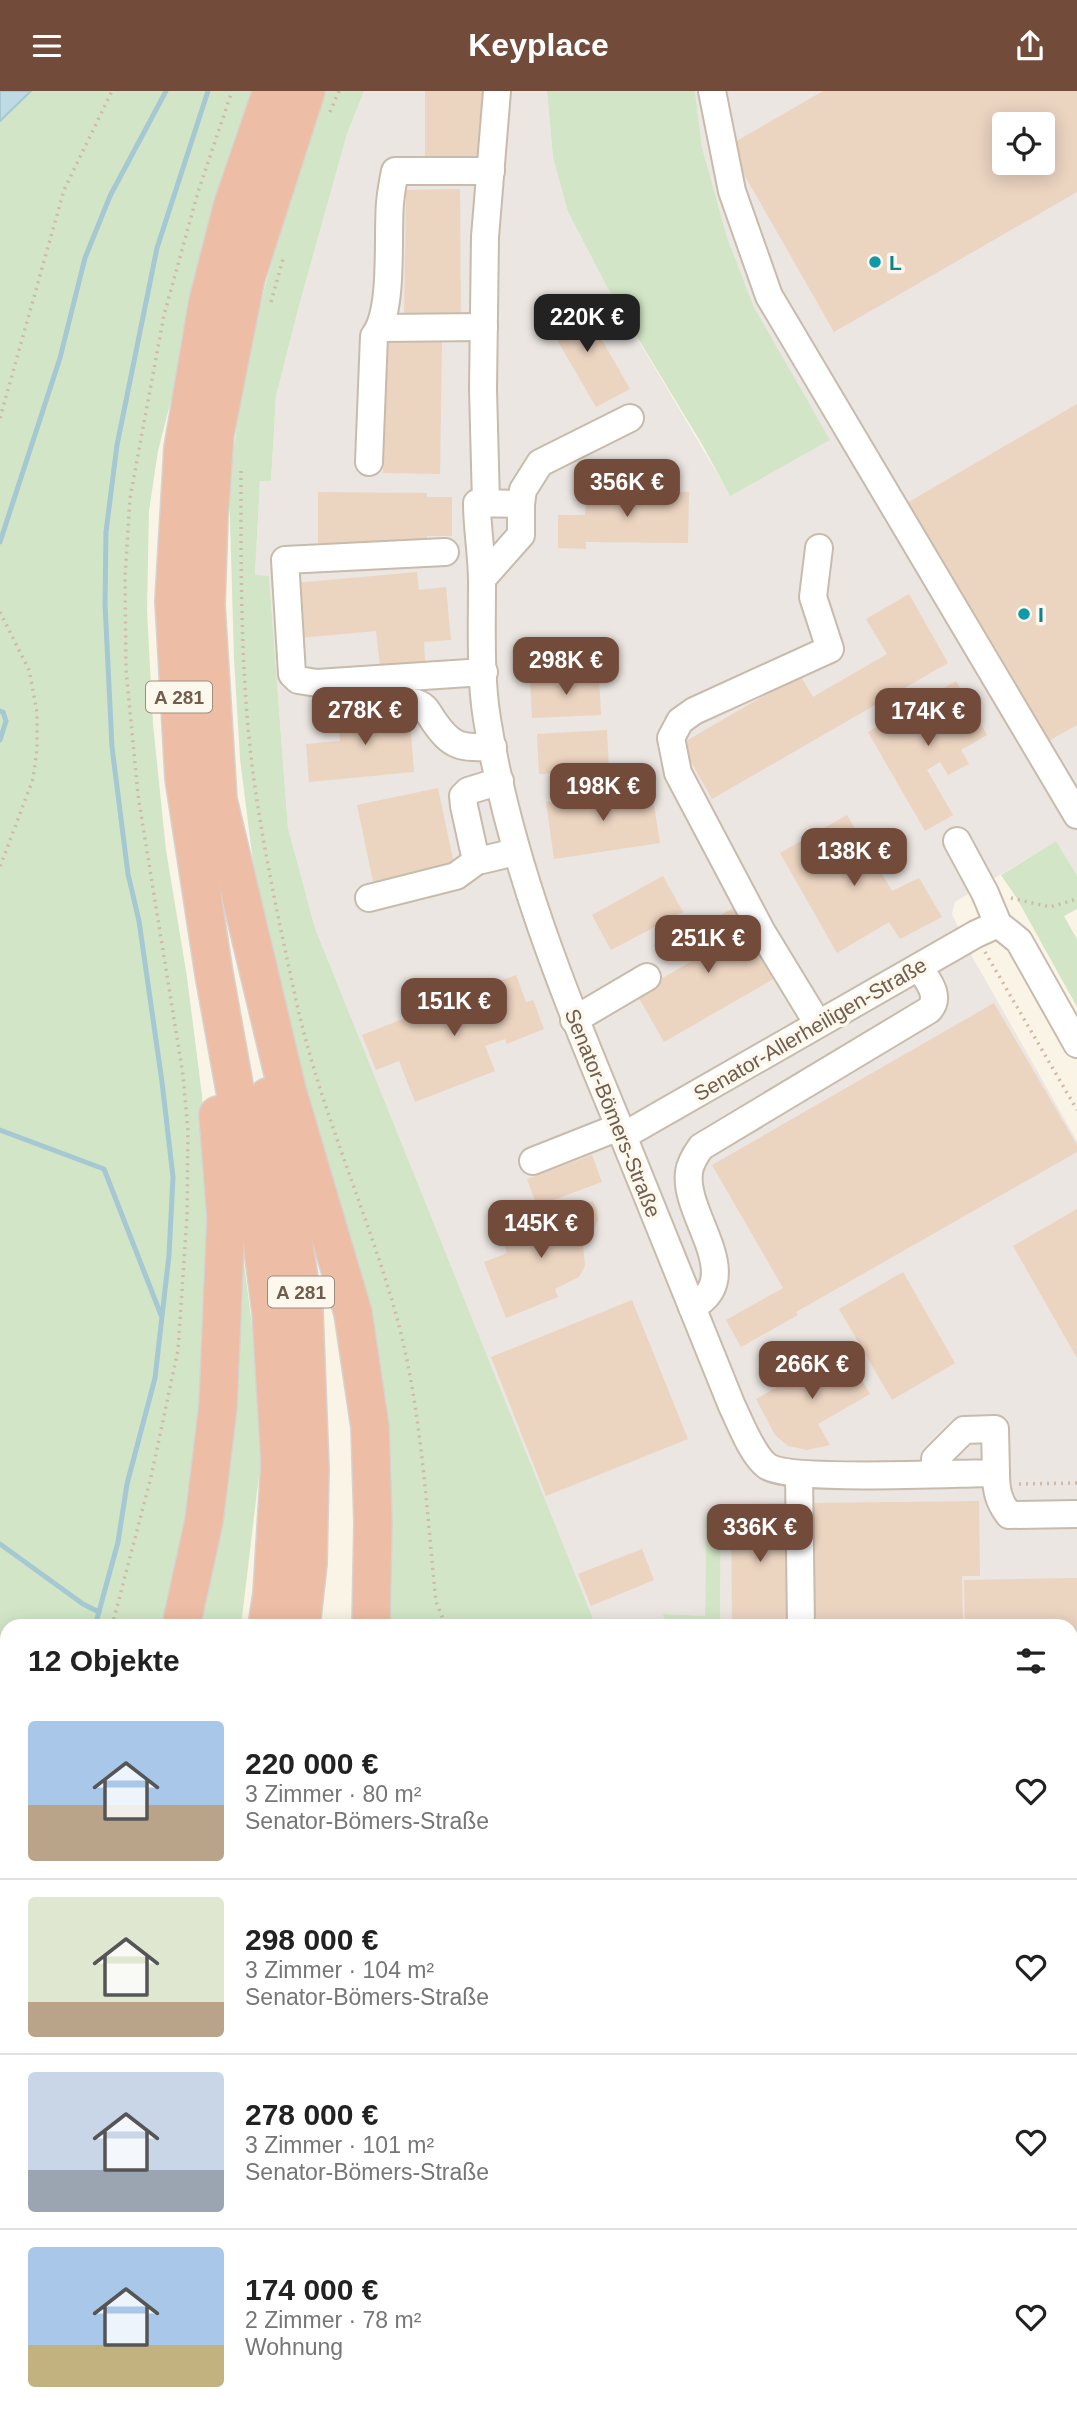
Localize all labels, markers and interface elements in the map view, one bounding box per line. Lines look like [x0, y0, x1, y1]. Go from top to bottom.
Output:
icon: menu [28, 27, 66, 65]
text: Keyplace [468, 27, 609, 63]
icon: share [1011, 27, 1049, 65]
map controls [992, 112, 1055, 175]
button: locate [992, 112, 1055, 175]
place label: L [889, 251, 902, 274]
marker: L [867, 254, 883, 270]
pin: 220K € [530, 295, 644, 354]
text: 220K € [550, 304, 624, 330]
pin: 356K € [570, 459, 684, 519]
text: 356K € [590, 469, 664, 495]
place label: I [1038, 603, 1044, 626]
marker: I [1016, 606, 1032, 622]
pin: 298K € [509, 637, 623, 697]
text: 298K € [529, 647, 603, 673]
road number: A 281 [146, 681, 212, 713]
pin: 278K € [308, 687, 422, 747]
pin: 174K € [871, 689, 985, 748]
text: 278K € [328, 697, 402, 723]
text: 174K € [891, 698, 965, 724]
pin: 198K € [546, 763, 660, 823]
text: 198K € [566, 773, 640, 799]
pin: 138K € [797, 829, 911, 888]
text: 138K € [817, 838, 891, 864]
pin: 251K € [651, 915, 765, 975]
text: 251K € [671, 925, 745, 951]
street label: Senator-Allerheiligen-Straße [690, 953, 930, 1105]
pin: 151K € [397, 979, 511, 1038]
text: 151K € [417, 988, 491, 1014]
street label: Senator-Bömers-Straße [561, 1005, 665, 1221]
pin: 145K € [484, 1201, 598, 1260]
text: 145K € [504, 1210, 578, 1236]
road number: A 281 [268, 1277, 334, 1308]
pin: 266K € [755, 1341, 869, 1401]
text: 266K € [775, 1351, 849, 1377]
pin: 336K € [703, 1505, 817, 1564]
text: 336K € [723, 1514, 797, 1540]
icon: filters [1012, 1642, 1050, 1680]
text: 12 Objekte [28, 1644, 180, 1677]
text: 220 000 € [245, 1747, 378, 1780]
icon: home [84, 1749, 168, 1833]
icon: heart [1012, 1772, 1050, 1810]
text: 3 Zimmer · 80 m² [245, 1781, 421, 1807]
text: Senator-Bömers-Straße [245, 1808, 489, 1834]
text: 298 000 € [245, 1923, 378, 1956]
icon: home [84, 1925, 168, 2009]
icon: heart [1012, 1948, 1050, 1986]
text: 3 Zimmer · 104 m² [245, 1957, 434, 1983]
text: Senator-Bömers-Straße [245, 1984, 489, 2010]
text: 278 000 € [245, 2098, 378, 2131]
icon: home [84, 2100, 168, 2184]
icon: heart [1012, 2123, 1050, 2161]
text: 3 Zimmer · 101 m² [245, 2132, 434, 2158]
text: Senator-Bömers-Straße [245, 2159, 489, 2185]
text: 174 000 € [245, 2273, 378, 2306]
icon: home [84, 2275, 168, 2359]
icon: heart [1012, 2298, 1050, 2336]
text: 2 Zimmer · 78 m² [245, 2307, 421, 2333]
text: Wohnung [245, 2334, 343, 2360]

